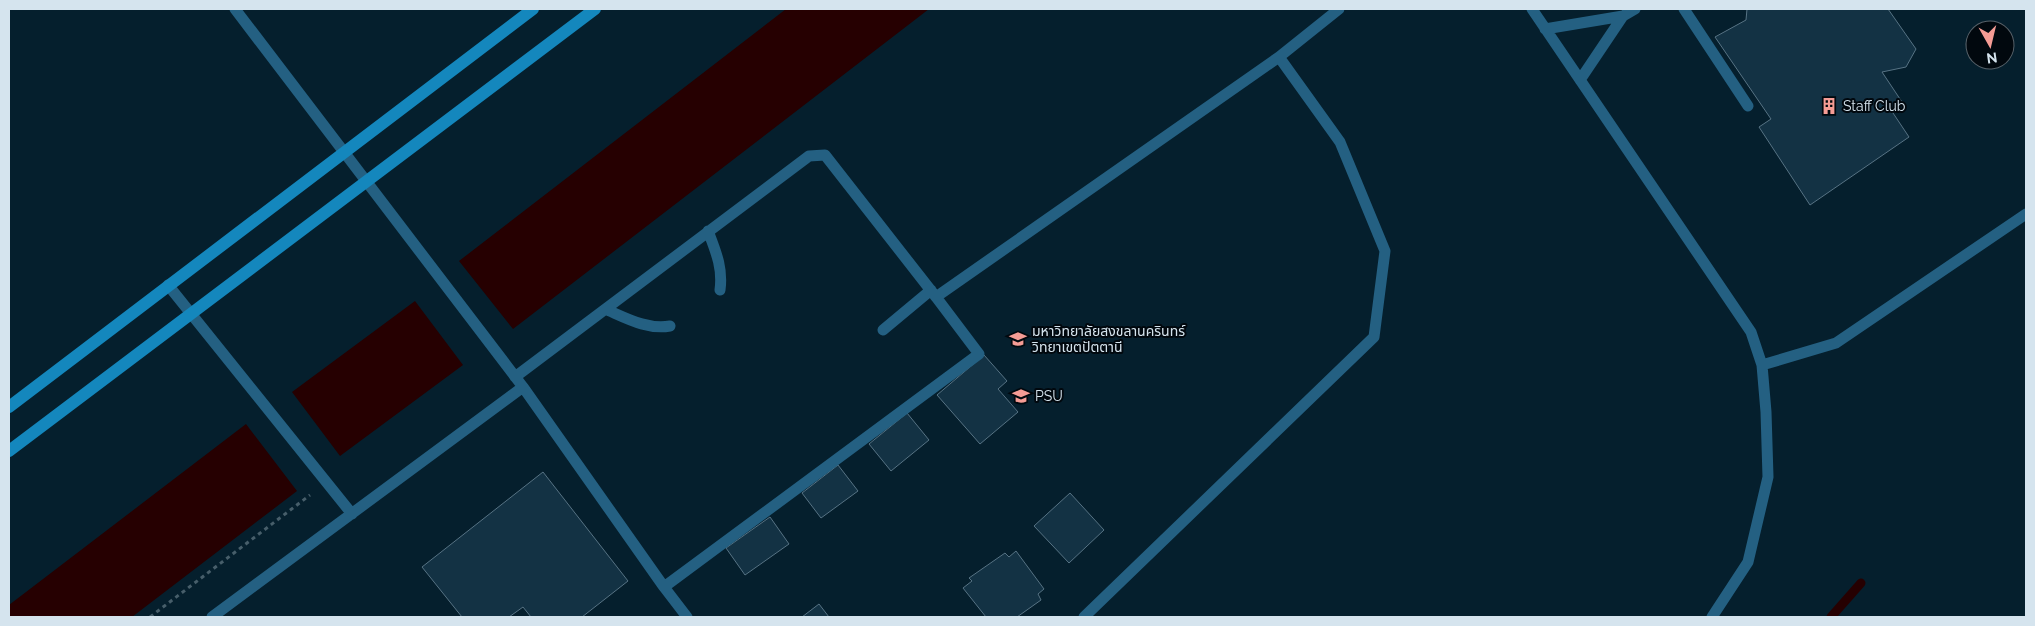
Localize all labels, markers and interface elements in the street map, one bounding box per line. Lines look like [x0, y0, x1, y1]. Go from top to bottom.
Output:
north arrow [1965, 20, 2015, 70]
text: N [1985, 49, 1998, 67]
building icon: Staff Club [1819, 96, 1839, 116]
place label: Staff Club [1843, 98, 1906, 114]
place label: มหาวิทยาลัยสงขลานครินทร์ วิทยาเขตปัตตานี [1031, 323, 1186, 355]
school or university icon: มหาวิทยาลัยสงขลานครินทร์ วิทยาเขตปัตตานี [1008, 329, 1028, 349]
school or university icon: PSU [1011, 386, 1031, 406]
place label: PSU [1035, 388, 1063, 404]

